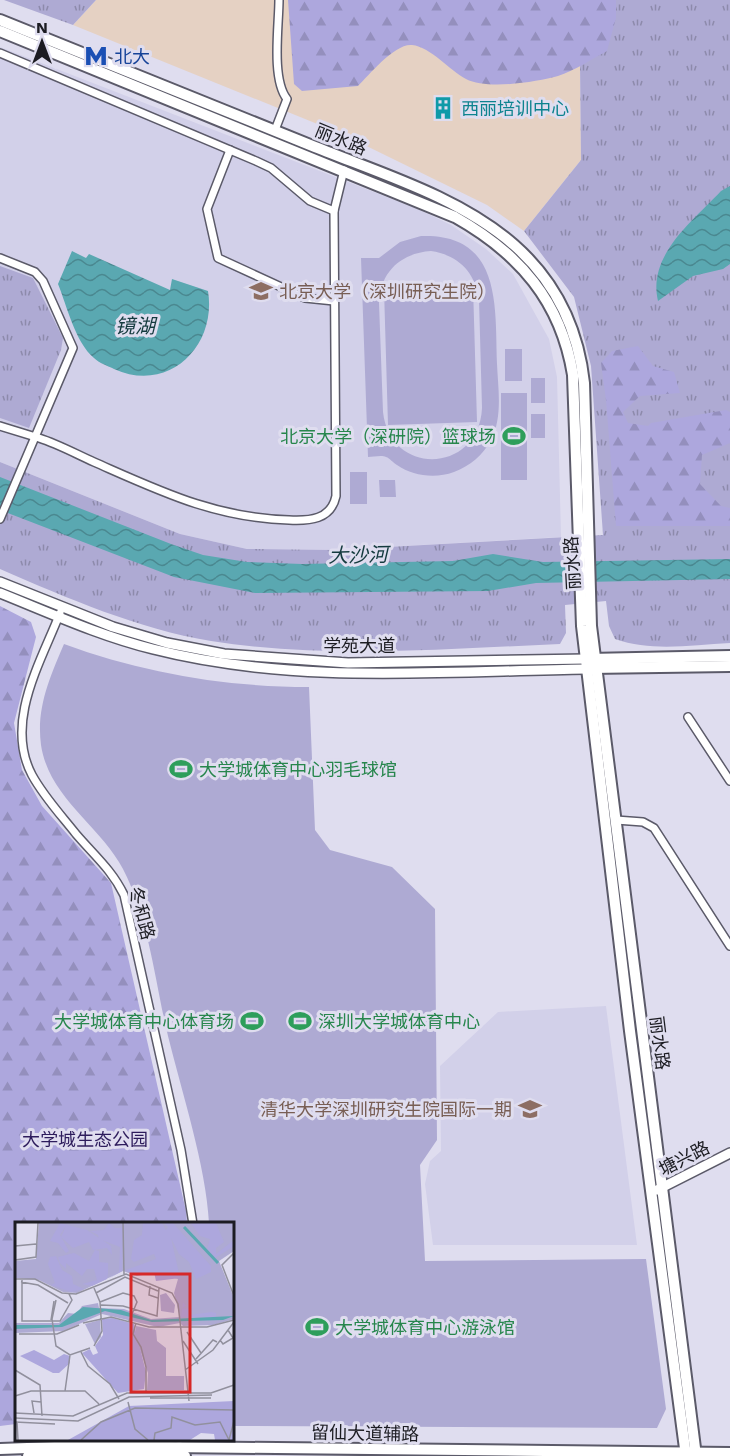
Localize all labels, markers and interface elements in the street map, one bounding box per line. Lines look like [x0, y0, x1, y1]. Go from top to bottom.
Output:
north arrow [12, 12, 72, 72]
text: N [36, 18, 48, 37]
metro station icon: 北大 [83, 43, 109, 69]
place label: 北大 [114, 46, 150, 67]
building icon: 西丽培训中心 [430, 95, 456, 121]
place label: 西丽培训中心 [461, 98, 569, 119]
street label: 丽水路 [312, 119, 370, 159]
school or university icon: 北京大学（深圳研究生院） [248, 278, 274, 304]
place label: 北京大学（深圳研究生院） [279, 281, 495, 302]
water label: 镜湖 [115, 314, 158, 338]
sports icon: 北京大学（深研院）篮球场 [501, 423, 527, 449]
place label: 北京大学（深研院）篮球场 [280, 426, 496, 447]
street label: 丽水路 [560, 535, 584, 591]
water label: 大沙河 [328, 542, 392, 568]
street label: 学苑大道 [323, 635, 395, 656]
sports icon: 大学城体育中心羽毛球馆 [168, 756, 194, 782]
place label: 大学城体育中心羽毛球馆 [199, 759, 397, 780]
street label: 冬和路 [125, 884, 159, 942]
sports icon: 大学城体育中心体育场 [239, 1008, 265, 1034]
sports icon: 深圳大学城体育中心 [287, 1008, 313, 1034]
place label: 大学城体育中心体育场 [54, 1011, 234, 1032]
place label: 深圳大学城体育中心 [318, 1011, 480, 1032]
street label: 丽水路 [646, 1015, 674, 1071]
school or university icon: 清华大学深圳研究生院国际一期 [517, 1096, 543, 1122]
place label: 清华大学深圳研究生院国际一期 [260, 1099, 512, 1120]
park label: 大学城生态公园 [22, 1129, 148, 1150]
street label: 塘兴路 [655, 1136, 713, 1180]
inset map [15, 1222, 234, 1441]
sports icon: 大学城体育中心游泳馆 [304, 1314, 330, 1340]
place label: 大学城体育中心游泳馆 [335, 1317, 515, 1338]
street label: 留仙大道辅路 [311, 1422, 419, 1444]

